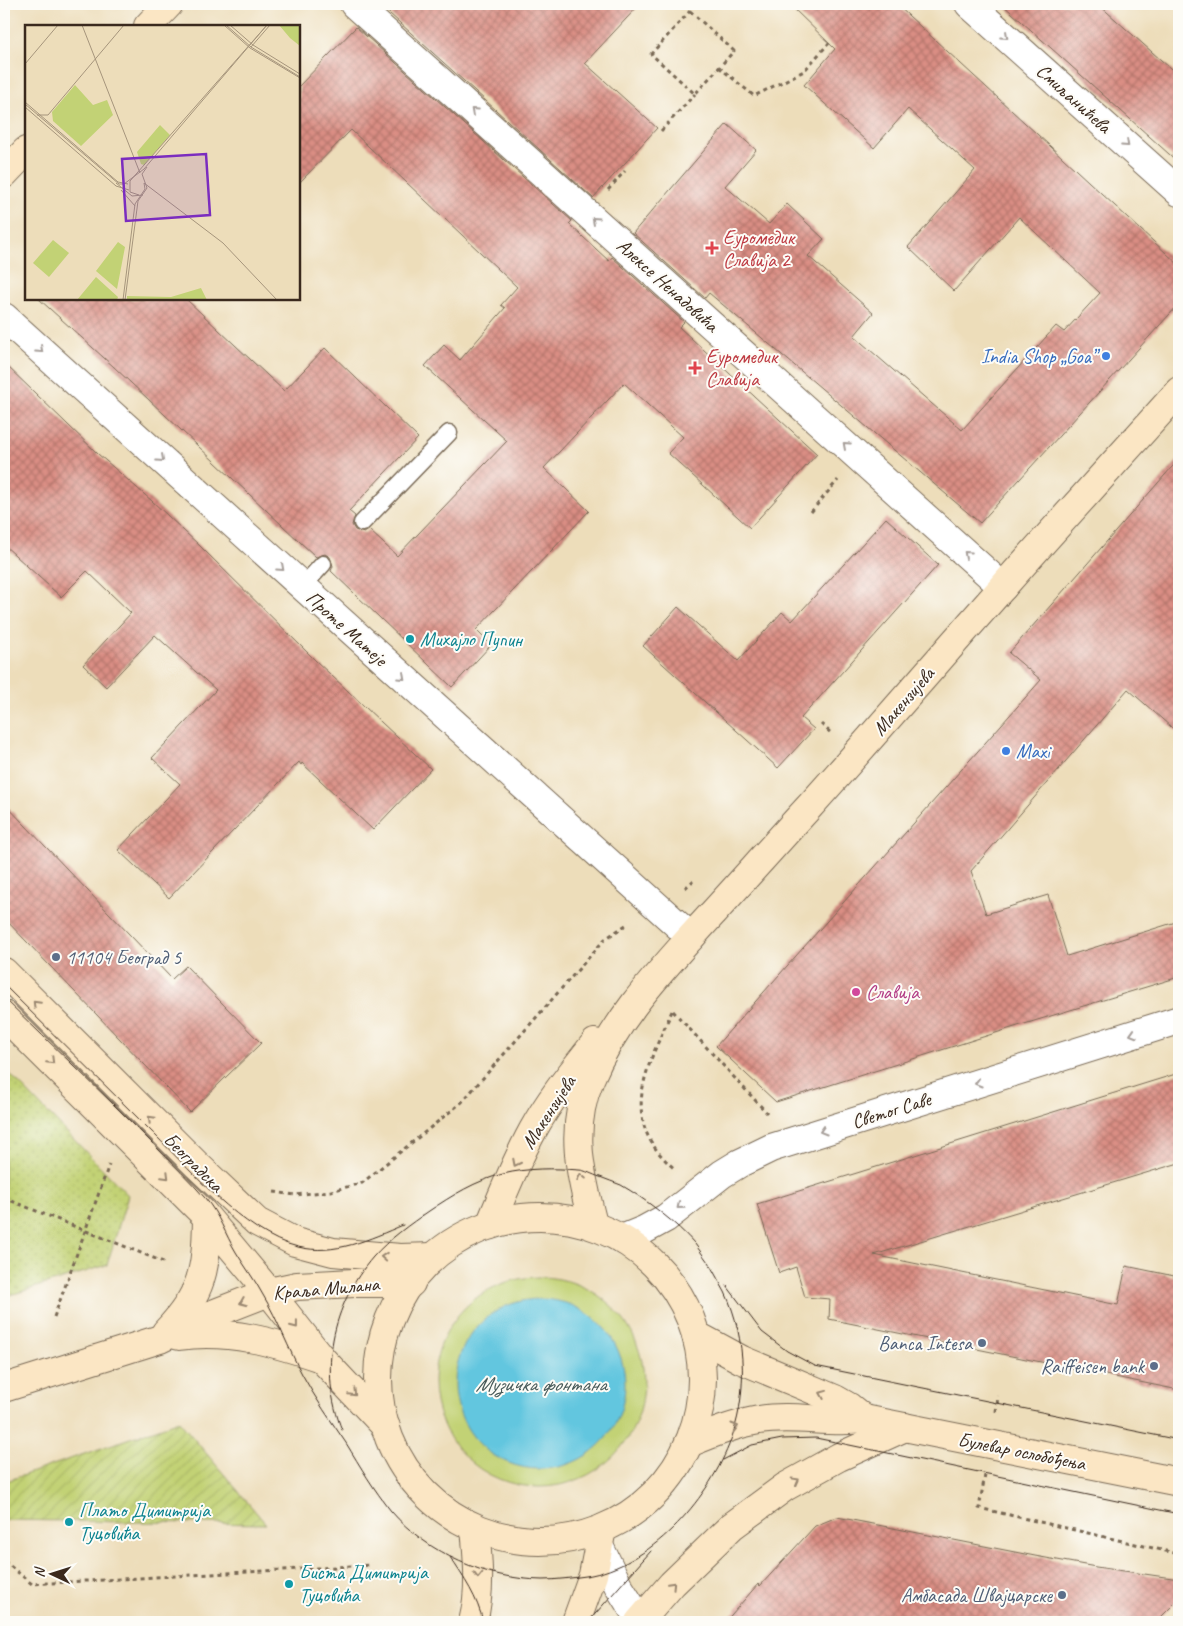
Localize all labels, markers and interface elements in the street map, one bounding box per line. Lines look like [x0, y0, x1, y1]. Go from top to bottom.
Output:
inset map [25, 25, 300, 300]
one-way arrow [999, 30, 1008, 39]
street label: Смиљанићева [1031, 58, 1118, 140]
one-way arrow [470, 108, 479, 117]
one-way arrow [1121, 139, 1130, 148]
one-way arrow [591, 216, 600, 225]
place label: Еуромедик Славија 2 [723, 225, 796, 273]
street label: Алексе Ненадовића [612, 233, 725, 338]
marker: Еуромедик Славија 2 [705, 241, 719, 255]
one-way arrow [34, 344, 43, 353]
place label: Еуромедик Славија [706, 344, 779, 392]
place label: India Shop „Goa” [981, 344, 1101, 369]
marker: India Shop „Goa” [1100, 350, 1112, 362]
marker: Еуромедик Славија [688, 361, 702, 375]
one-way arrow [843, 442, 852, 451]
one-way arrow [155, 453, 164, 462]
one-way arrow [963, 551, 972, 560]
one-way arrow [276, 562, 285, 571]
street label: Проте Матеје [301, 585, 394, 673]
place label: Михајло Пупин [420, 627, 524, 652]
marker: Михајло Пупин [404, 633, 416, 645]
street label: Макензијева [867, 661, 941, 741]
one-way arrow [396, 671, 405, 680]
place label: Maxi [1016, 739, 1052, 764]
marker: Maxi [1000, 745, 1012, 757]
place label: 11104 Београд 5 [66, 945, 182, 970]
marker: 11104 Београд 5 [50, 951, 62, 963]
place label: Славија [866, 980, 920, 1005]
marker: Славија [850, 986, 862, 998]
one-way arrow [33, 1001, 42, 1010]
one-way arrow [1129, 1029, 1137, 1039]
one-way arrow [45, 1055, 54, 1064]
street label: Макензијева [515, 1069, 582, 1154]
one-way arrow [974, 1077, 982, 1087]
street label: Светог Саве [849, 1086, 935, 1134]
one-way arrow [148, 1116, 157, 1125]
one-way arrow [819, 1126, 827, 1136]
street label: Београдска [158, 1127, 230, 1199]
one-way arrow [512, 1158, 522, 1167]
one-way arrow [160, 1170, 169, 1179]
one-way arrow [576, 1172, 587, 1181]
one-way arrow [677, 1201, 686, 1210]
one-way arrow [380, 1252, 388, 1263]
street label: Краља Милана [272, 1271, 381, 1306]
one-way arrow [239, 1296, 247, 1306]
one-way arrow [289, 1319, 298, 1329]
place label: Banca Intesa [878, 1331, 973, 1356]
marker: Banca Intesa [976, 1337, 988, 1349]
place label: Raiffeisen bank [1040, 1354, 1146, 1379]
marker: Raiffeisen bank [1148, 1360, 1160, 1372]
water label: Музичка фонтана [476, 1371, 609, 1398]
one-way arrow [347, 1387, 356, 1396]
one-way arrow [819, 1390, 827, 1400]
one-way arrow [730, 1422, 738, 1432]
street label: Булевар ослобођења [956, 1427, 1089, 1476]
one-way arrow [791, 1477, 800, 1487]
place label: Плато Димитрија Туцовића [79, 1498, 211, 1546]
marker: Плато Димитрија Туцовића [63, 1516, 75, 1528]
north arrow [28, 1548, 78, 1598]
place label: Биста Димитрија Туцовића [299, 1560, 429, 1608]
text: N [31, 1566, 48, 1578]
one-way arrow [473, 1572, 483, 1579]
marker: Биста Димитрија Туцовића [283, 1578, 295, 1590]
one-way arrow [666, 1581, 675, 1590]
place label: Амбасада Швајцарске [901, 1583, 1053, 1608]
marker: Амбасада Швајцарске [1056, 1589, 1068, 1601]

